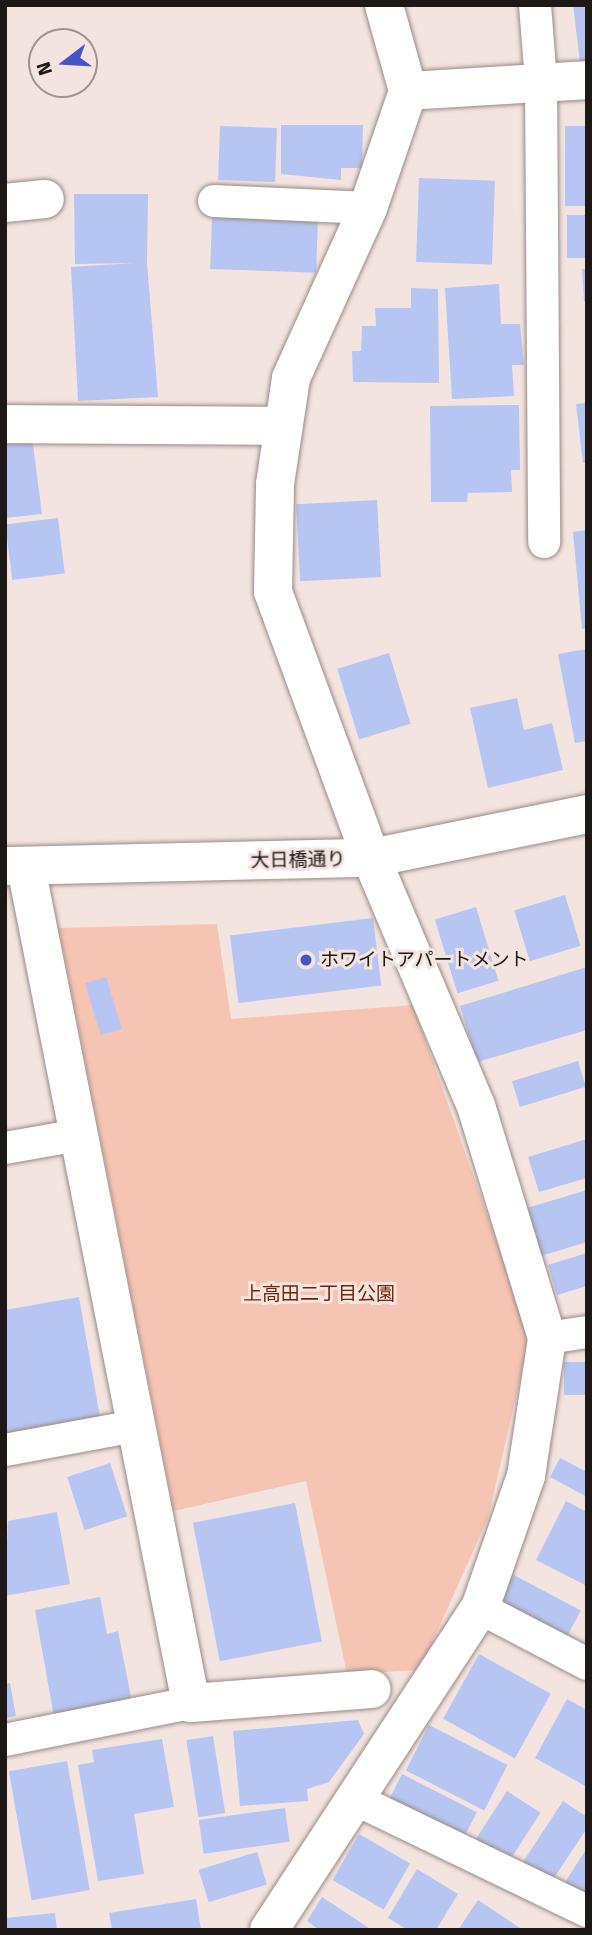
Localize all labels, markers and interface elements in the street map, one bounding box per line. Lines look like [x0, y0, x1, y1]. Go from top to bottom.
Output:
north arrow [28, 28, 98, 98]
text: N [32, 59, 57, 78]
street label: 大日橋通り [250, 848, 346, 872]
place label: ホワイトアパートメント [320, 949, 529, 971]
marker: ホワイトアパートメント [298, 952, 314, 968]
park label: 上高田二丁目公園 [243, 1283, 395, 1305]

